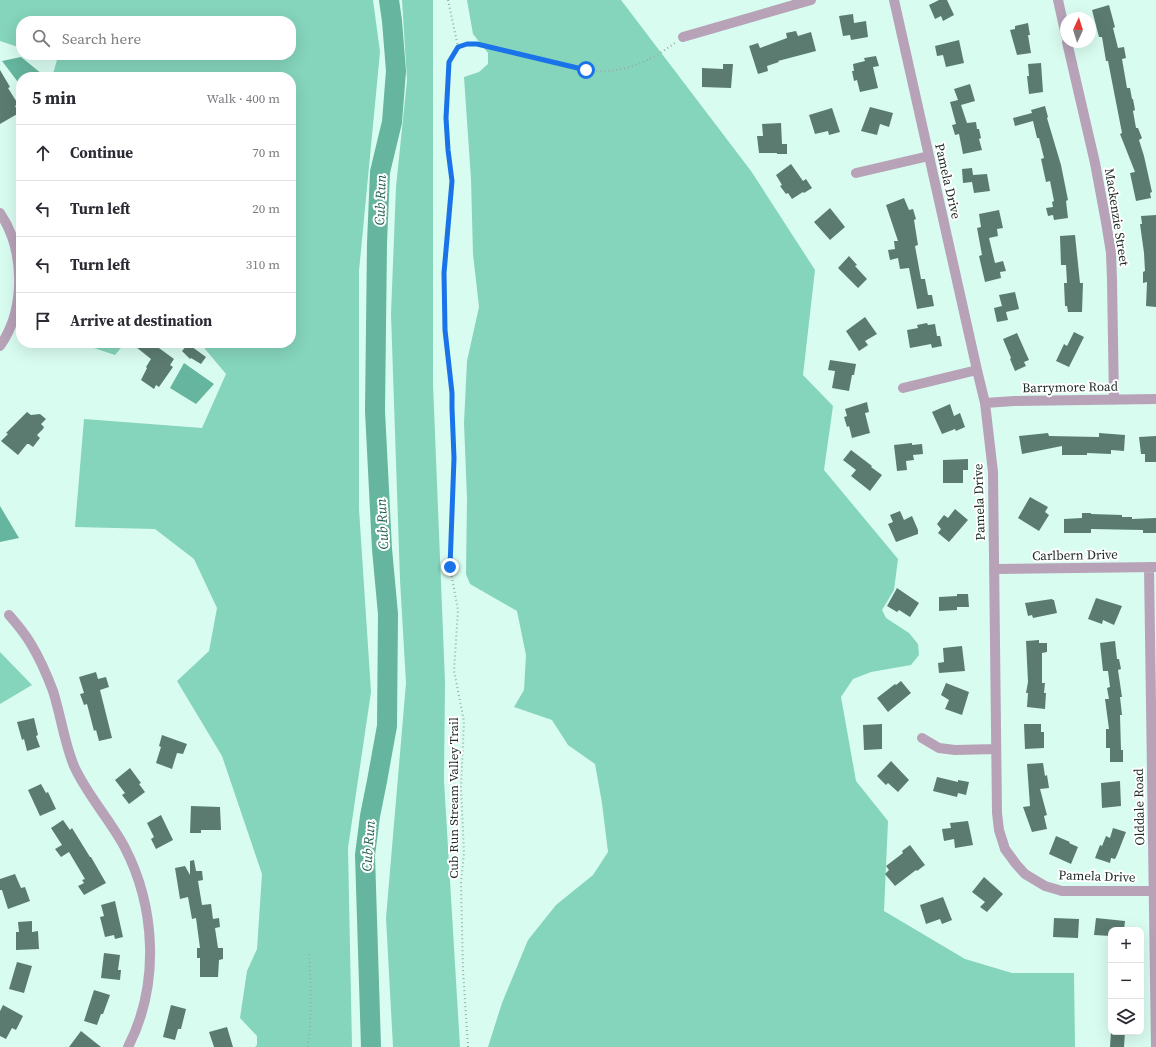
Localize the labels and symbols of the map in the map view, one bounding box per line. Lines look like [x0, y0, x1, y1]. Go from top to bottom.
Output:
north arrow [1060, 12, 1096, 48]
route start [577, 61, 595, 79]
street label: Pamela Drive [931, 141, 965, 221]
street label: Mackenzie Street [1101, 167, 1133, 268]
water label: Cub Run [369, 174, 391, 226]
street label: Barrymore Road [1022, 378, 1119, 396]
street label: Pamela Drive [969, 463, 989, 541]
water label: Cub Run [371, 498, 393, 550]
street label: Carlbern Drive [1032, 546, 1118, 564]
route end [441, 558, 459, 576]
street label: Cub Run Stream Valley Trail [445, 717, 462, 879]
street label: Olddale Road [1130, 768, 1148, 846]
water label: Cub Run [356, 820, 380, 872]
street label: Pamela Drive [1058, 866, 1136, 886]

